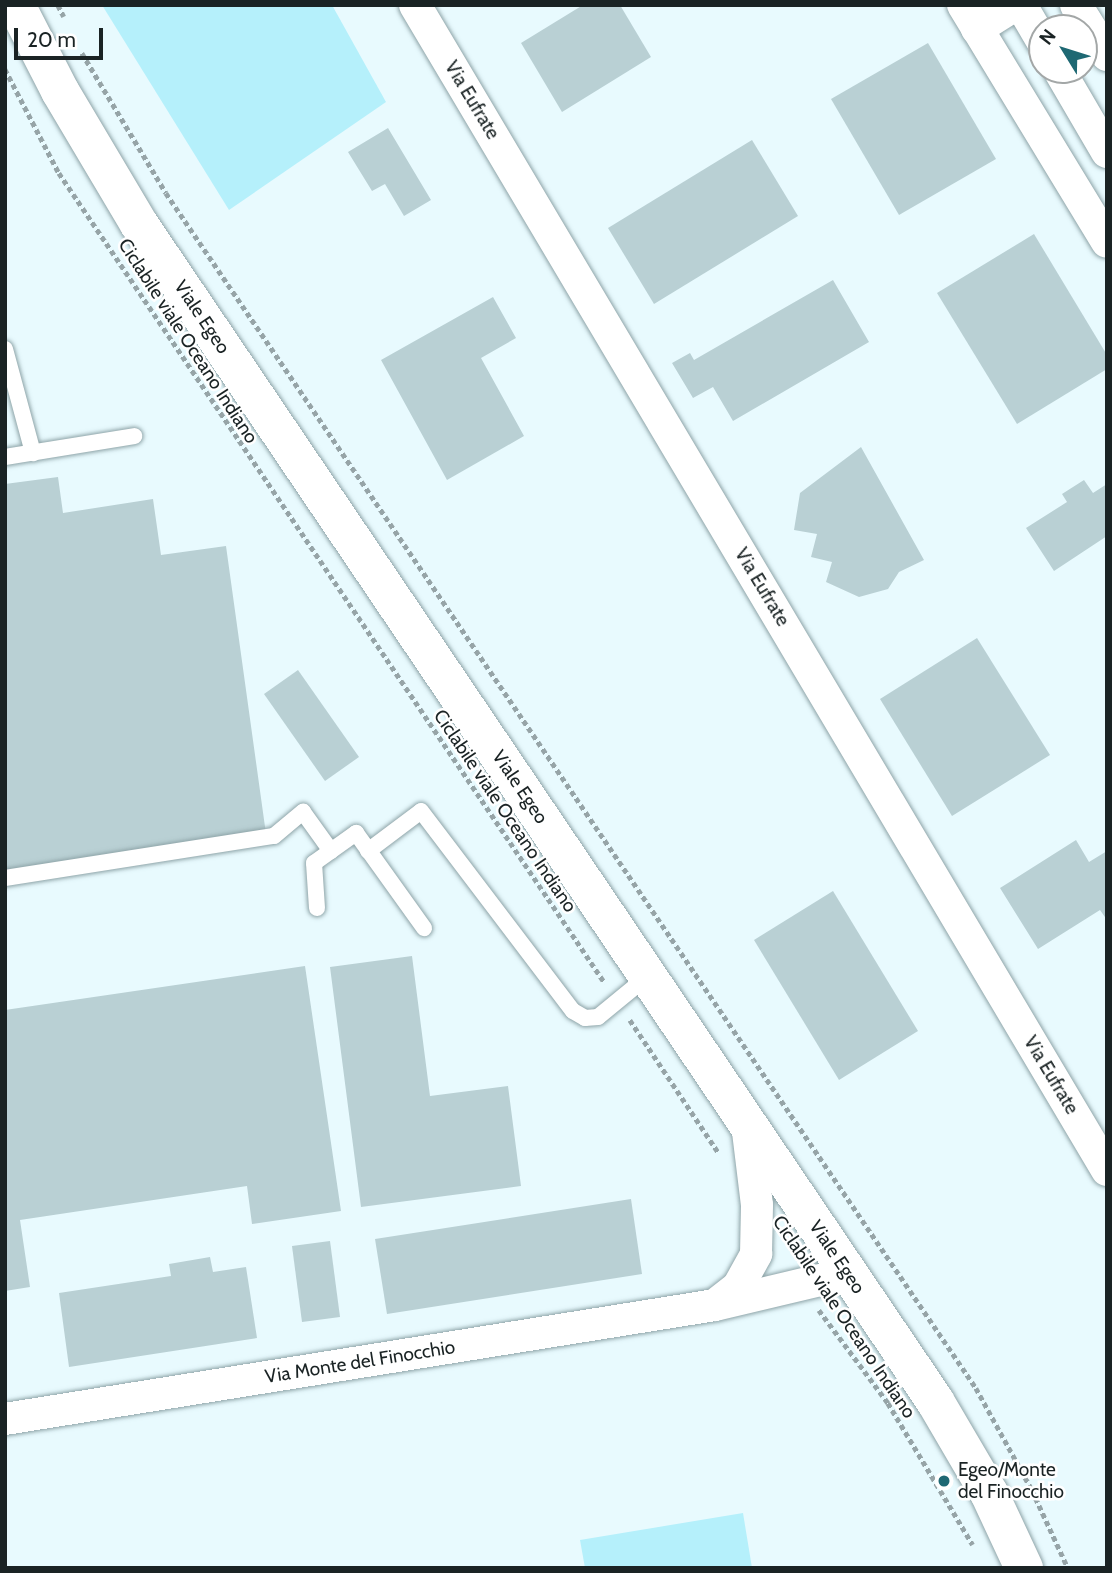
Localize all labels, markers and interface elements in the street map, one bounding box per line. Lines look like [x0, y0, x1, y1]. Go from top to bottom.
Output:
scale bar [18, 14, 107, 58]
north arrow [1028, 14, 1098, 84]
text: N [1034, 25, 1061, 49]
text: 20 m [27, 27, 76, 52]
street label: Via Eufrate [440, 57, 504, 143]
street label: Ciclabile viale Oceano Indiano [113, 234, 263, 448]
street label: Viale Egeo [169, 276, 235, 358]
street label: Via Eufrate [730, 544, 794, 630]
street label: Ciclabile viale Oceano Indiano [429, 705, 581, 917]
street label: Viale Egeo [487, 746, 553, 828]
street label: Via Eufrate [1019, 1032, 1083, 1118]
street label: Ciclabile viale Oceano Indiano [768, 1211, 920, 1423]
street label: Viale Egeo [804, 1216, 870, 1298]
street label: Via Monte del Finocchio [263, 1336, 457, 1388]
place label: Egeo/Monte del Finocchio [958, 1459, 1064, 1503]
marker: Egeo/Monte del Finocchio [936, 1473, 952, 1489]

